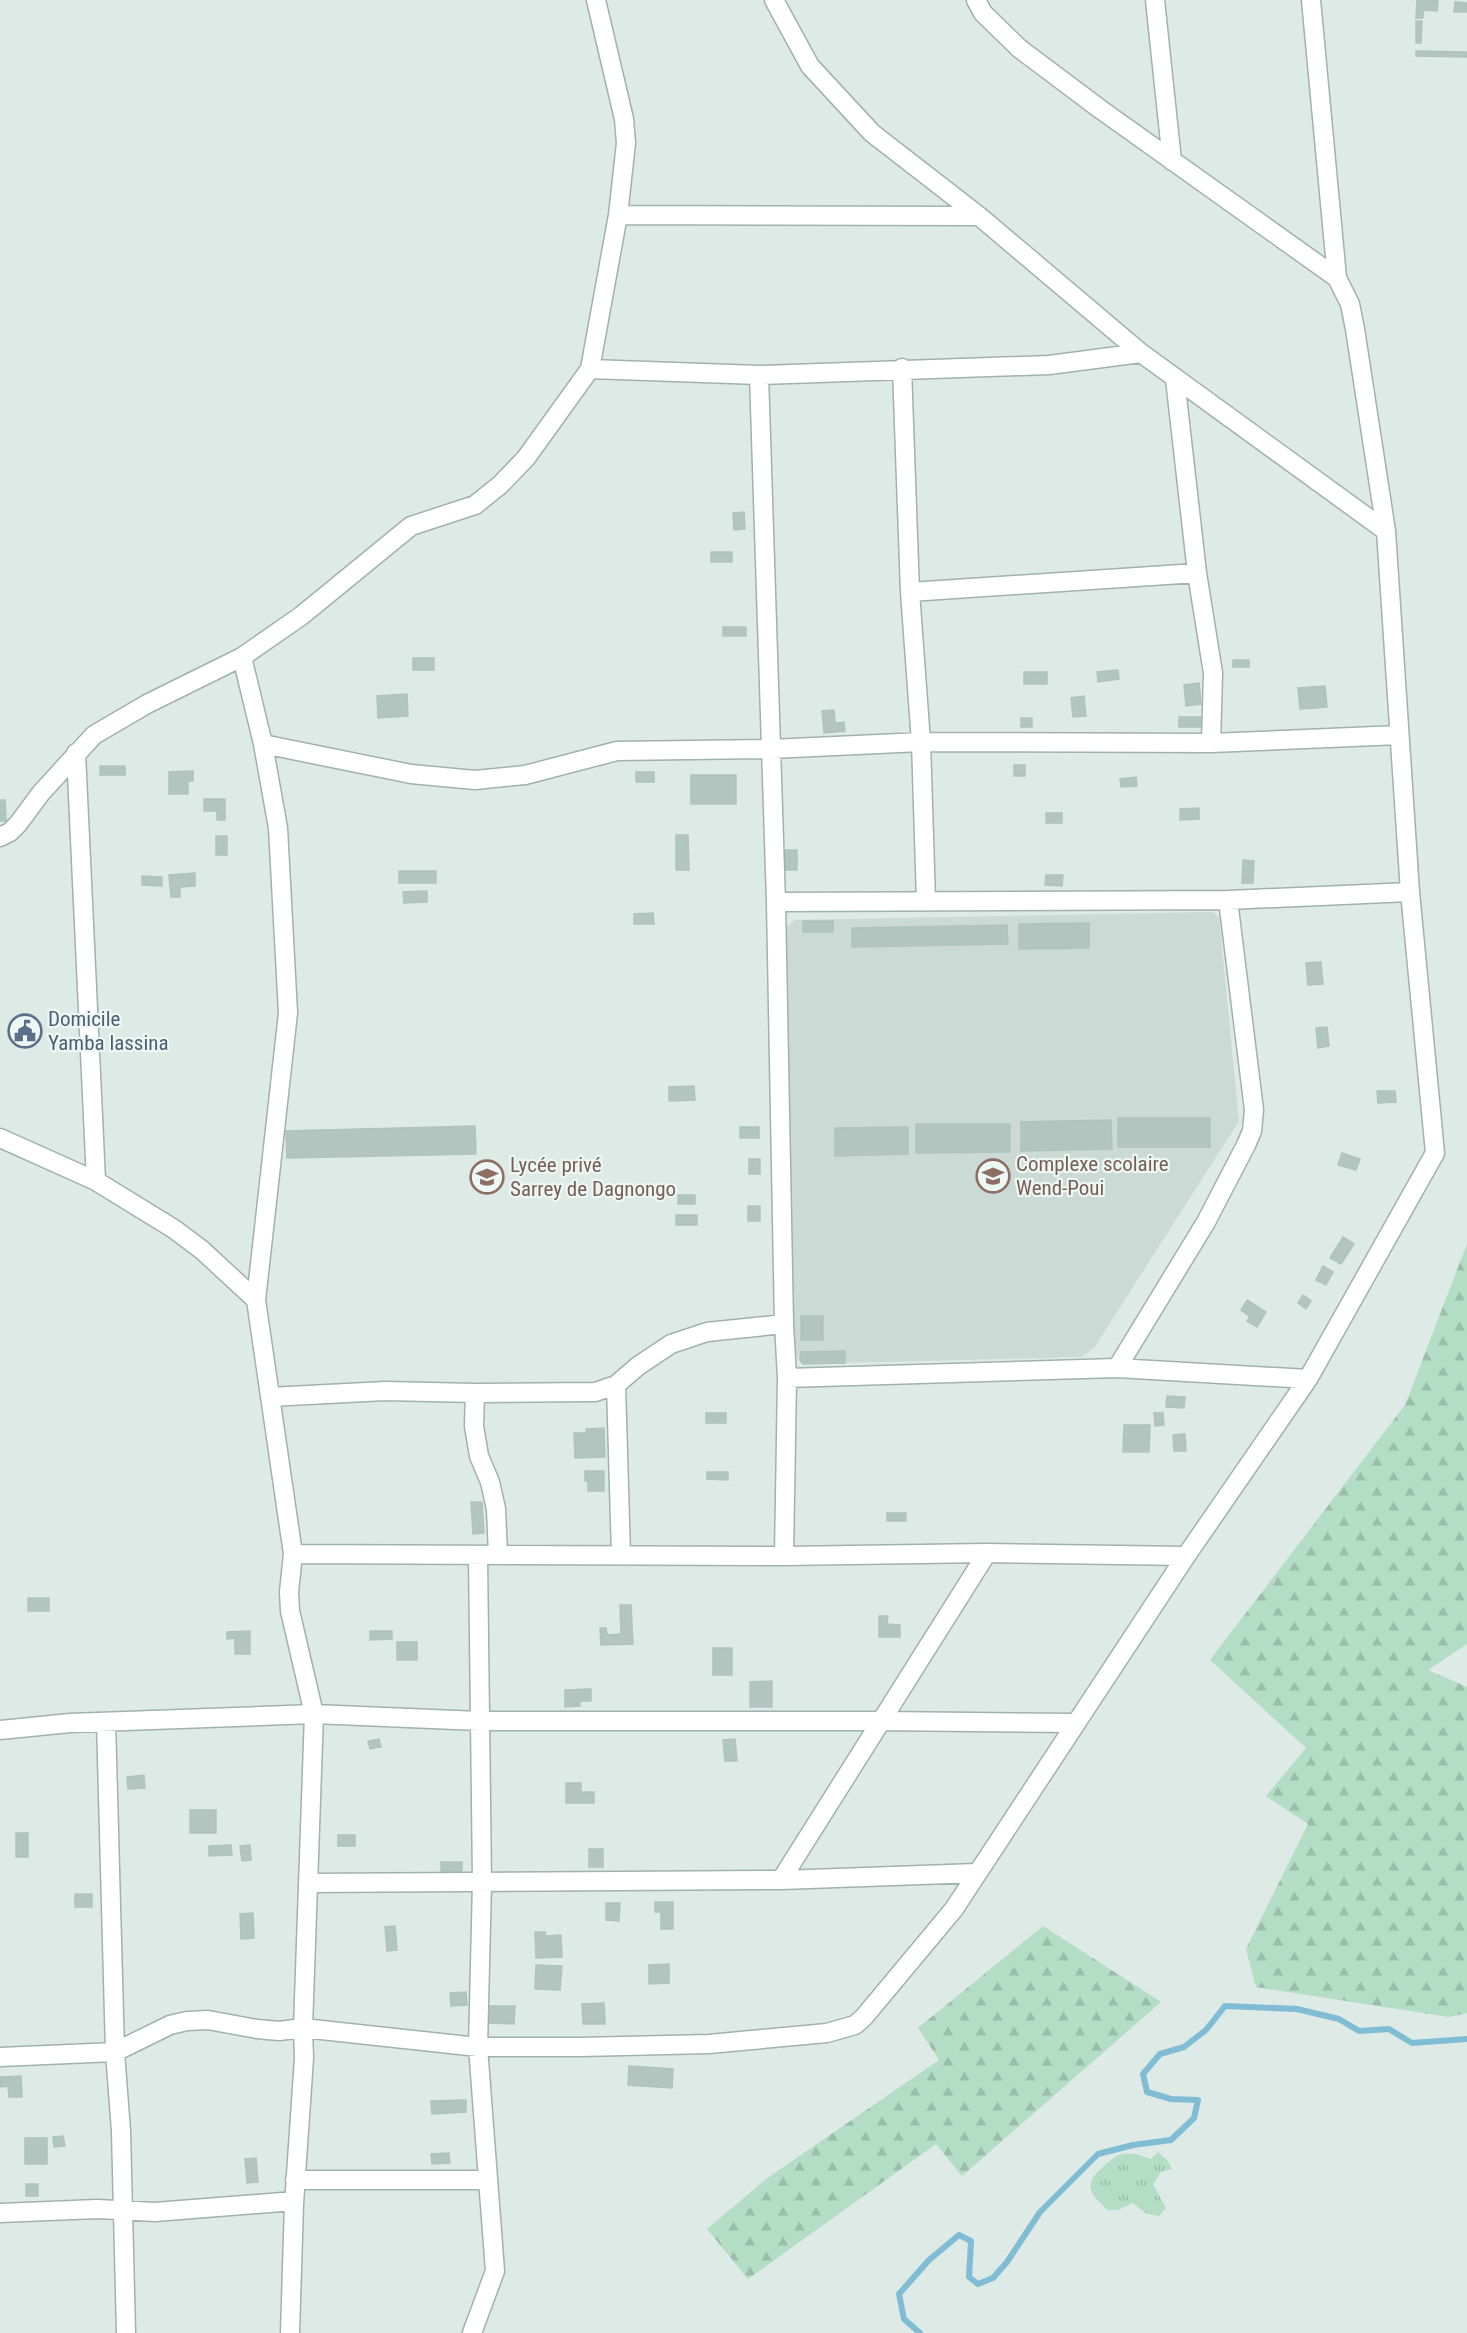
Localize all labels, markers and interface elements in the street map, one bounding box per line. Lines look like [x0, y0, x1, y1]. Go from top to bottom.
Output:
place label: Domicile Yamba lassina [48, 1007, 168, 1055]
public building icon: Domicile Yamba lassina [7, 1013, 43, 1049]
place label: Complexe scolaire Wend-Poui [1016, 1152, 1169, 1200]
place label: Lycée privé Sarrey de Dagnongo [510, 1153, 676, 1201]
school or university icon: Complexe scolaire Wend-Poui [975, 1158, 1011, 1194]
school or university icon: Lycée privé Sarrey de Dagnongo [469, 1159, 505, 1195]

